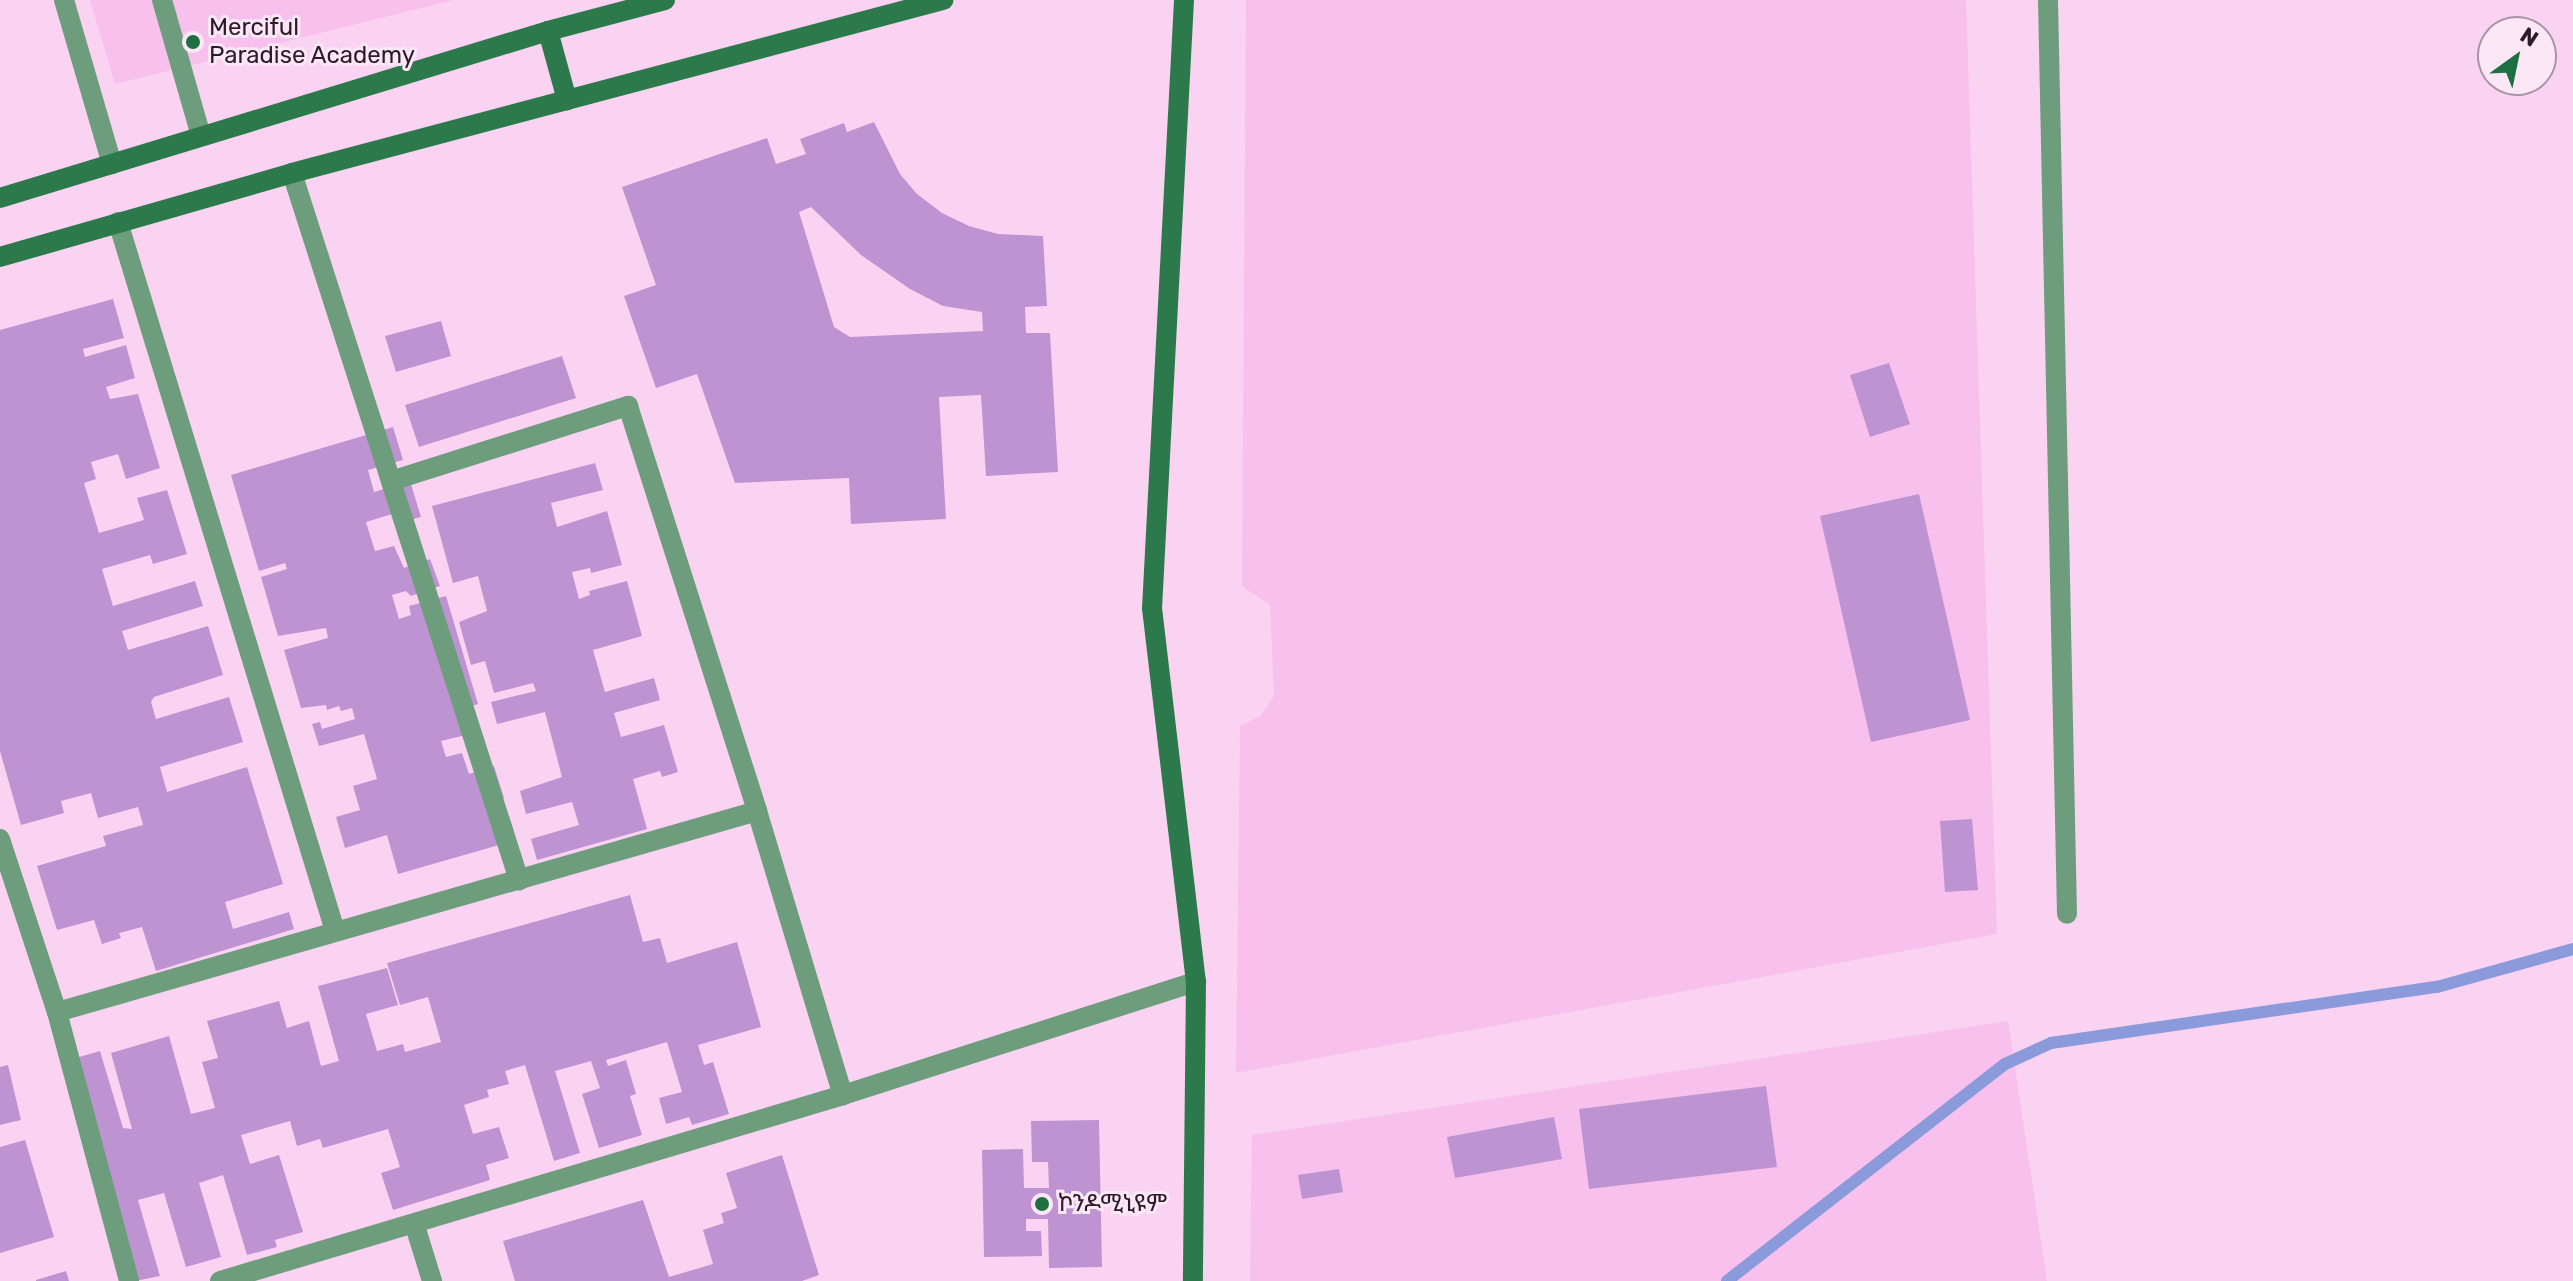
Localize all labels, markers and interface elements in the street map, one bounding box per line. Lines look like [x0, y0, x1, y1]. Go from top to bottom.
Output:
place label: Merciful Paradise Academy [209, 14, 416, 70]
north arrow [2477, 16, 2557, 96]
text: N [2515, 21, 2543, 53]
marker: Merciful Paradise Academy [184, 33, 202, 51]
place label: ኮንዶሚኒዩም [1058, 1190, 1167, 1218]
marker: ኮንዶሚኒዩም [1033, 1195, 1051, 1213]

